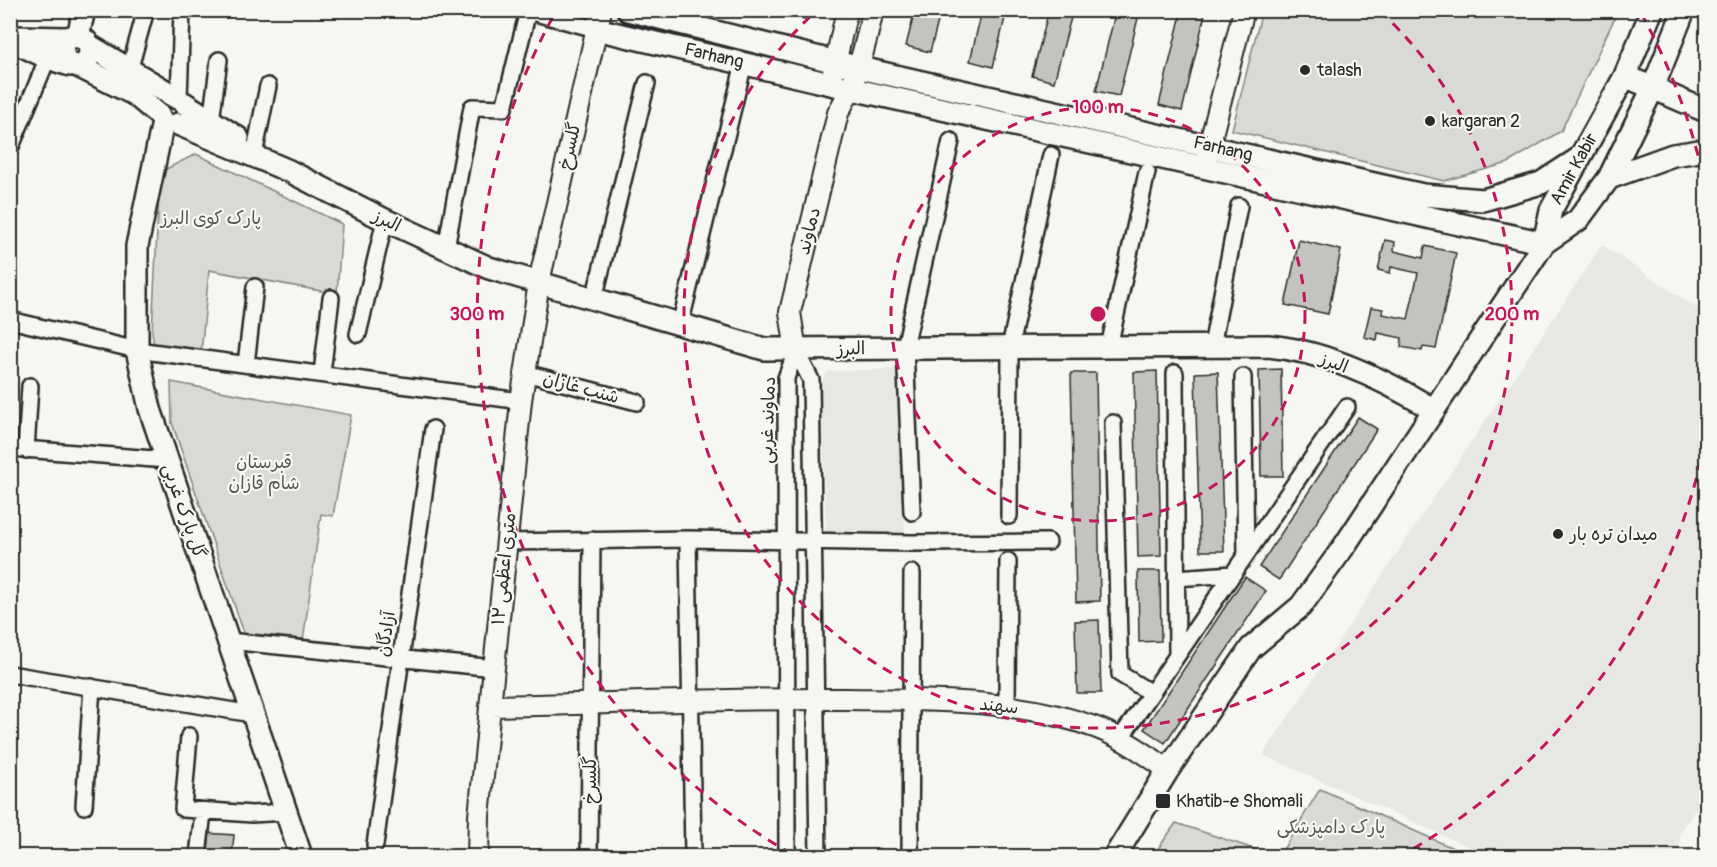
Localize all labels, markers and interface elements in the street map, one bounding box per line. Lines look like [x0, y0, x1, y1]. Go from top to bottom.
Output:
street label: Farhang [682, 38, 746, 74]
place label: talash [1316, 59, 1362, 82]
marker: talash [1298, 63, 1312, 77]
text: 100 m [1072, 96, 1124, 119]
place label: kargaran 2 [1442, 110, 1520, 133]
marker: kargaran 2 [1423, 114, 1437, 128]
street label: گلسرخ [553, 120, 587, 172]
street label: Amir Kabir [1545, 129, 1603, 209]
street label: Farhang [1191, 131, 1255, 167]
street label: البرز [367, 204, 405, 238]
street label: دماوند [792, 205, 826, 257]
park label: پارک کوی البرز [159, 207, 261, 230]
text: 300 m [450, 303, 504, 326]
text: 200 m [1485, 303, 1539, 326]
centre of rings [1088, 304, 1108, 324]
street label: البرز [834, 337, 866, 361]
street label: البرز [1315, 346, 1351, 379]
street label: شنب غازان [540, 367, 622, 409]
street label: دماوند غربی [755, 376, 781, 464]
park label: قبرستان شام قازان [228, 451, 300, 497]
street label: گل پارک غربی [157, 461, 211, 562]
street label: ۱۲ متری اعظمی [487, 512, 521, 626]
place label: میدان تره بار [1568, 523, 1658, 546]
marker: میدان تره بار [1551, 527, 1565, 541]
street label: آزادگان [371, 608, 401, 658]
street label: سهند [978, 693, 1020, 719]
street label: گلسرخ [579, 756, 602, 804]
place label: Khatib-e Shomali [1176, 790, 1303, 813]
marker: Khatib-e Shomali [1154, 792, 1172, 810]
park label: پارک دامپزشکی [1277, 816, 1385, 839]

